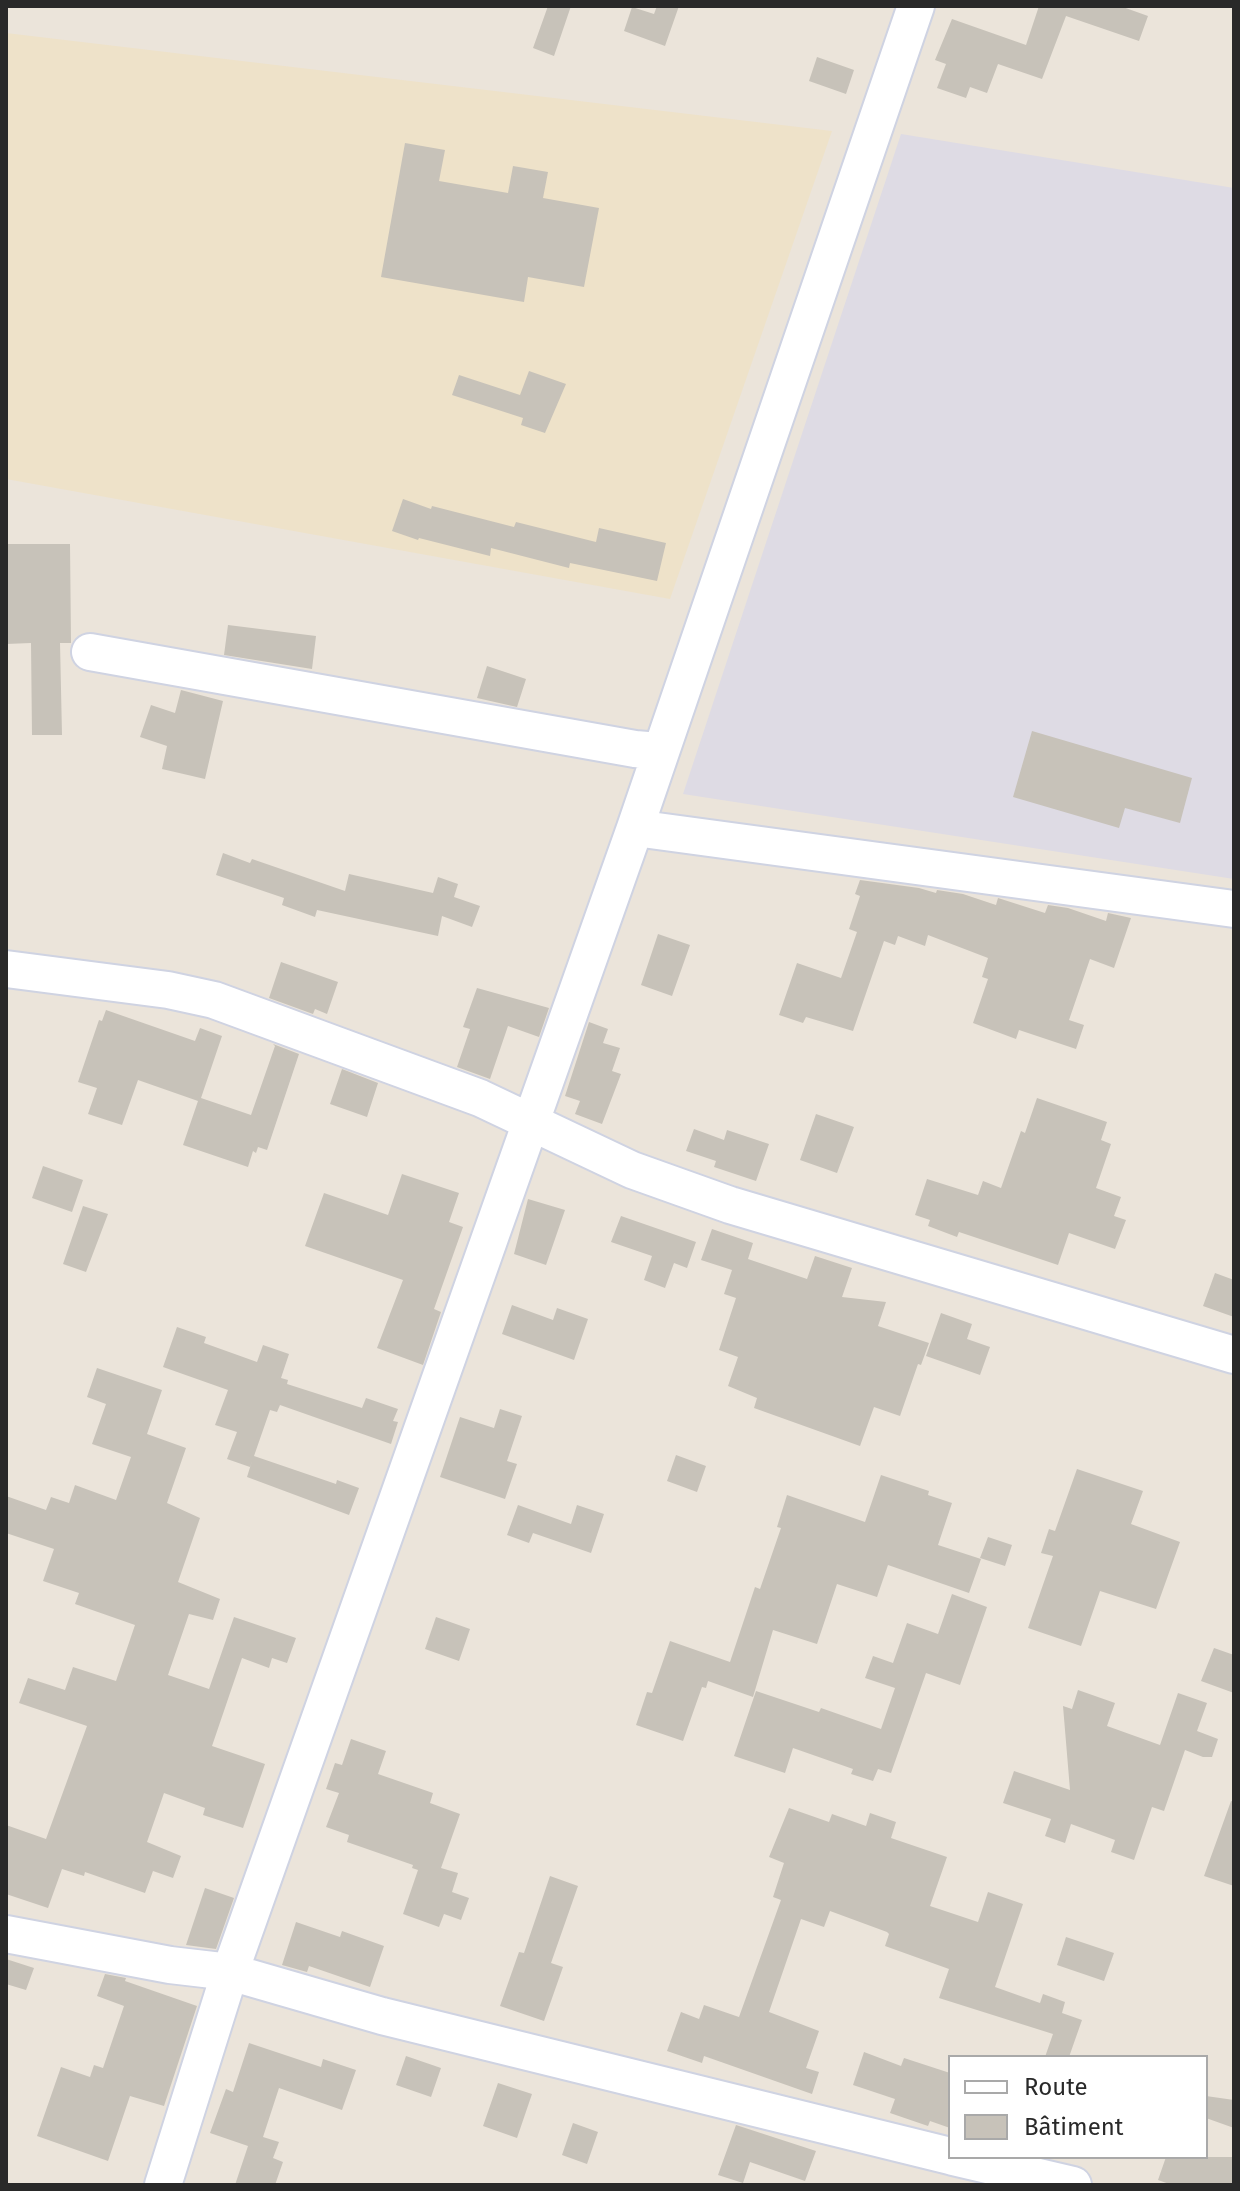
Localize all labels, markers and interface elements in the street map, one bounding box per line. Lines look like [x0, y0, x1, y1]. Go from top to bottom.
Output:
legend [948, 2055, 1208, 2159]
text: Route [1024, 2073, 1088, 2101]
text: Bâtiment [1024, 2113, 1123, 2141]

